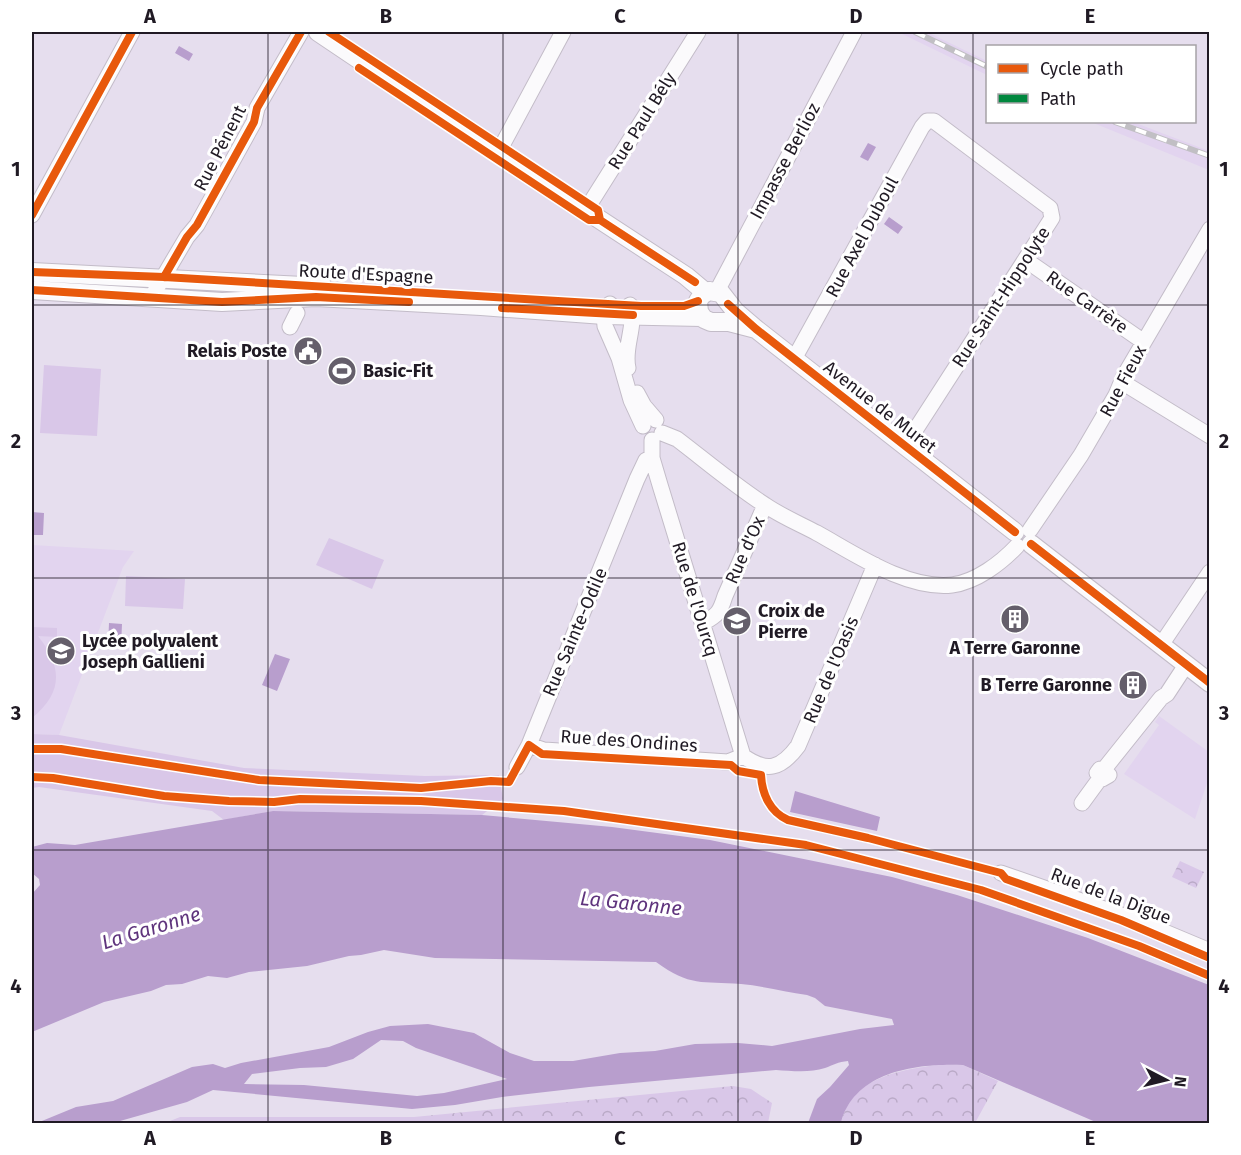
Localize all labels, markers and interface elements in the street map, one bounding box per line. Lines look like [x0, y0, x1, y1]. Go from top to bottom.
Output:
text: A [143, 4, 157, 28]
text: B [380, 4, 392, 28]
text: C [614, 4, 626, 28]
text: D [849, 4, 863, 28]
text: E [1085, 4, 1095, 28]
legend [986, 45, 1196, 123]
text: Cycle path [1040, 58, 1124, 80]
street label: Rue Paul Bély [603, 68, 681, 174]
text: Path [1040, 88, 1076, 110]
street label: Impasse Berlioz [745, 99, 825, 223]
street label: Rue Pénent [189, 101, 251, 194]
text: 1 [11, 157, 21, 181]
text: 1 [1219, 157, 1229, 181]
street label: Rue Axel Duboul [821, 173, 903, 301]
street label: Rue Saint-Hippolyte [947, 222, 1055, 372]
street label: Route d'Espagne [298, 259, 434, 289]
street label: Rue Carrère [1042, 266, 1132, 338]
public building icon: Relais Poste [292, 335, 324, 367]
place label: Relais Poste [187, 340, 287, 362]
street label: Rue Fieux [1095, 341, 1151, 421]
sports icon: Basic-Fit [326, 355, 358, 387]
street label: Avenue de Muret [819, 356, 941, 458]
place label: Basic-Fit [363, 360, 434, 382]
text: 2 [11, 429, 21, 453]
text: 2 [1219, 429, 1229, 453]
street label: Rue d'Ox [720, 513, 770, 587]
street label: Rue de l'Ourcq [667, 539, 723, 659]
street label: Rue Sainte-Odile [538, 564, 612, 700]
place label: Croix de Pierre [758, 600, 825, 643]
building icon: A Terre Garonne [999, 603, 1031, 635]
school or university icon: Croix de Pierre [721, 605, 753, 637]
street label: Rue de l'Oasis [799, 613, 863, 727]
place label: Lycée polyvalent Joseph Gallieni [81, 630, 219, 673]
school or university icon: Lycée polyvalent Joseph Gallieni [45, 635, 77, 667]
place label: A Terre Garonne [948, 637, 1081, 659]
building icon: B Terre Garonne [1117, 669, 1149, 701]
place label: B Terre Garonne [980, 674, 1112, 696]
text: 3 [10, 701, 21, 725]
text: 3 [1218, 701, 1229, 725]
street label: Rue des Ondines [560, 725, 698, 757]
street label: Rue de la Digue [1048, 863, 1174, 929]
water label: La Garonne [579, 886, 683, 920]
water label: La Garonne [99, 902, 203, 954]
text: 4 [10, 974, 22, 998]
text: 4 [1218, 974, 1230, 998]
north arrow [1136, 1050, 1196, 1110]
text: N [1170, 1075, 1190, 1088]
text: A [143, 1126, 157, 1150]
text: B [380, 1126, 392, 1150]
text: C [614, 1126, 626, 1150]
text: D [849, 1126, 863, 1150]
text: E [1085, 1126, 1095, 1150]

